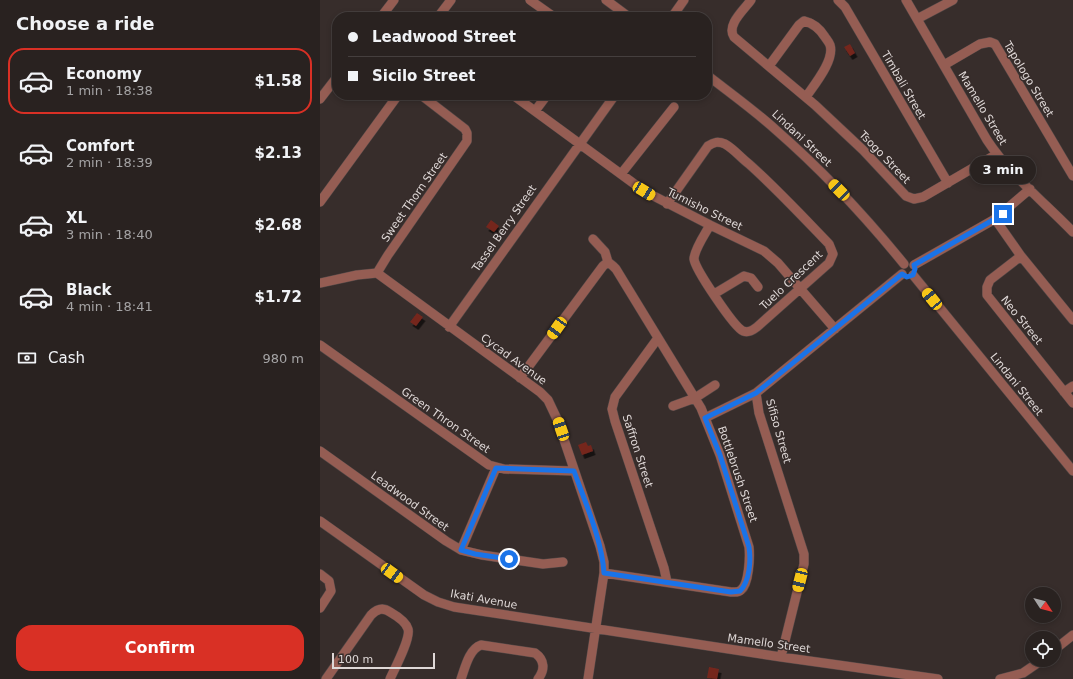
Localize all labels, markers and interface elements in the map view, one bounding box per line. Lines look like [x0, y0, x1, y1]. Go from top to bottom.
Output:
text: Choose a ride [16, 13, 155, 34]
text: Leadwood Street [372, 28, 516, 46]
street label: Tapologo Street [1000, 38, 1057, 120]
street label: Timbali Street [878, 48, 929, 122]
icon: car [18, 63, 54, 99]
text: Economy [66, 65, 142, 83]
text: Sicilo Street [372, 67, 476, 85]
street label: Mamello Street [956, 69, 1010, 148]
text: $1.58 [255, 72, 302, 90]
text: 1 min · 18:38 [66, 83, 153, 98]
street label: Lindani Street [769, 107, 835, 170]
street label: Tsogo Street [856, 128, 913, 187]
icon: car [18, 135, 54, 171]
text: Comfort [66, 137, 134, 155]
text: $2.13 [255, 144, 302, 162]
street label: Sweet Thorn Street [379, 150, 451, 244]
text: 2 min · 18:39 [66, 155, 153, 170]
callout: 3 min [970, 156, 1036, 184]
text: 3 min [983, 162, 1023, 177]
car [826, 177, 852, 203]
car [631, 180, 657, 202]
street label: Tassel Berry Street [469, 182, 540, 275]
street label: Tumisho Street [664, 185, 745, 234]
route end [994, 205, 1012, 223]
icon: car [18, 207, 54, 243]
text: XL [66, 209, 87, 227]
text: $2.68 [255, 216, 302, 234]
text: 3 min · 18:40 [66, 227, 153, 242]
street label: Tuelo Crescent [757, 248, 826, 313]
icon: car [18, 279, 54, 315]
text: Black [66, 281, 112, 299]
car [920, 286, 944, 312]
text: $1.72 [255, 288, 302, 306]
street label: Neo Street [998, 293, 1046, 348]
text: 4 min · 18:41 [66, 299, 153, 314]
car [545, 315, 569, 341]
street label: Cycad Avenue [478, 331, 549, 388]
icon: cash [16, 347, 38, 369]
text: Cash [48, 349, 85, 367]
street label: Lindani Street [987, 350, 1046, 419]
text: 980 m [262, 351, 304, 366]
street label: Green Thron Street [399, 385, 493, 456]
street label: Sifiso Street [763, 397, 794, 465]
street label: Saffron Street [620, 413, 656, 490]
car [551, 416, 571, 442]
street label: Bottlebrush Street [715, 424, 760, 525]
street label: Leadwood Street [368, 469, 452, 534]
route start [500, 550, 518, 568]
car [379, 561, 405, 585]
car [791, 567, 809, 593]
street label: Ikati Avenue [449, 587, 519, 612]
north arrow [1025, 587, 1061, 623]
map controls [1025, 587, 1061, 667]
button: Confirm [16, 625, 304, 671]
street label: Mamello Street [727, 631, 812, 656]
button: locate [1025, 631, 1061, 667]
scale bar [332, 651, 435, 670]
text: 100 m [338, 653, 373, 666]

